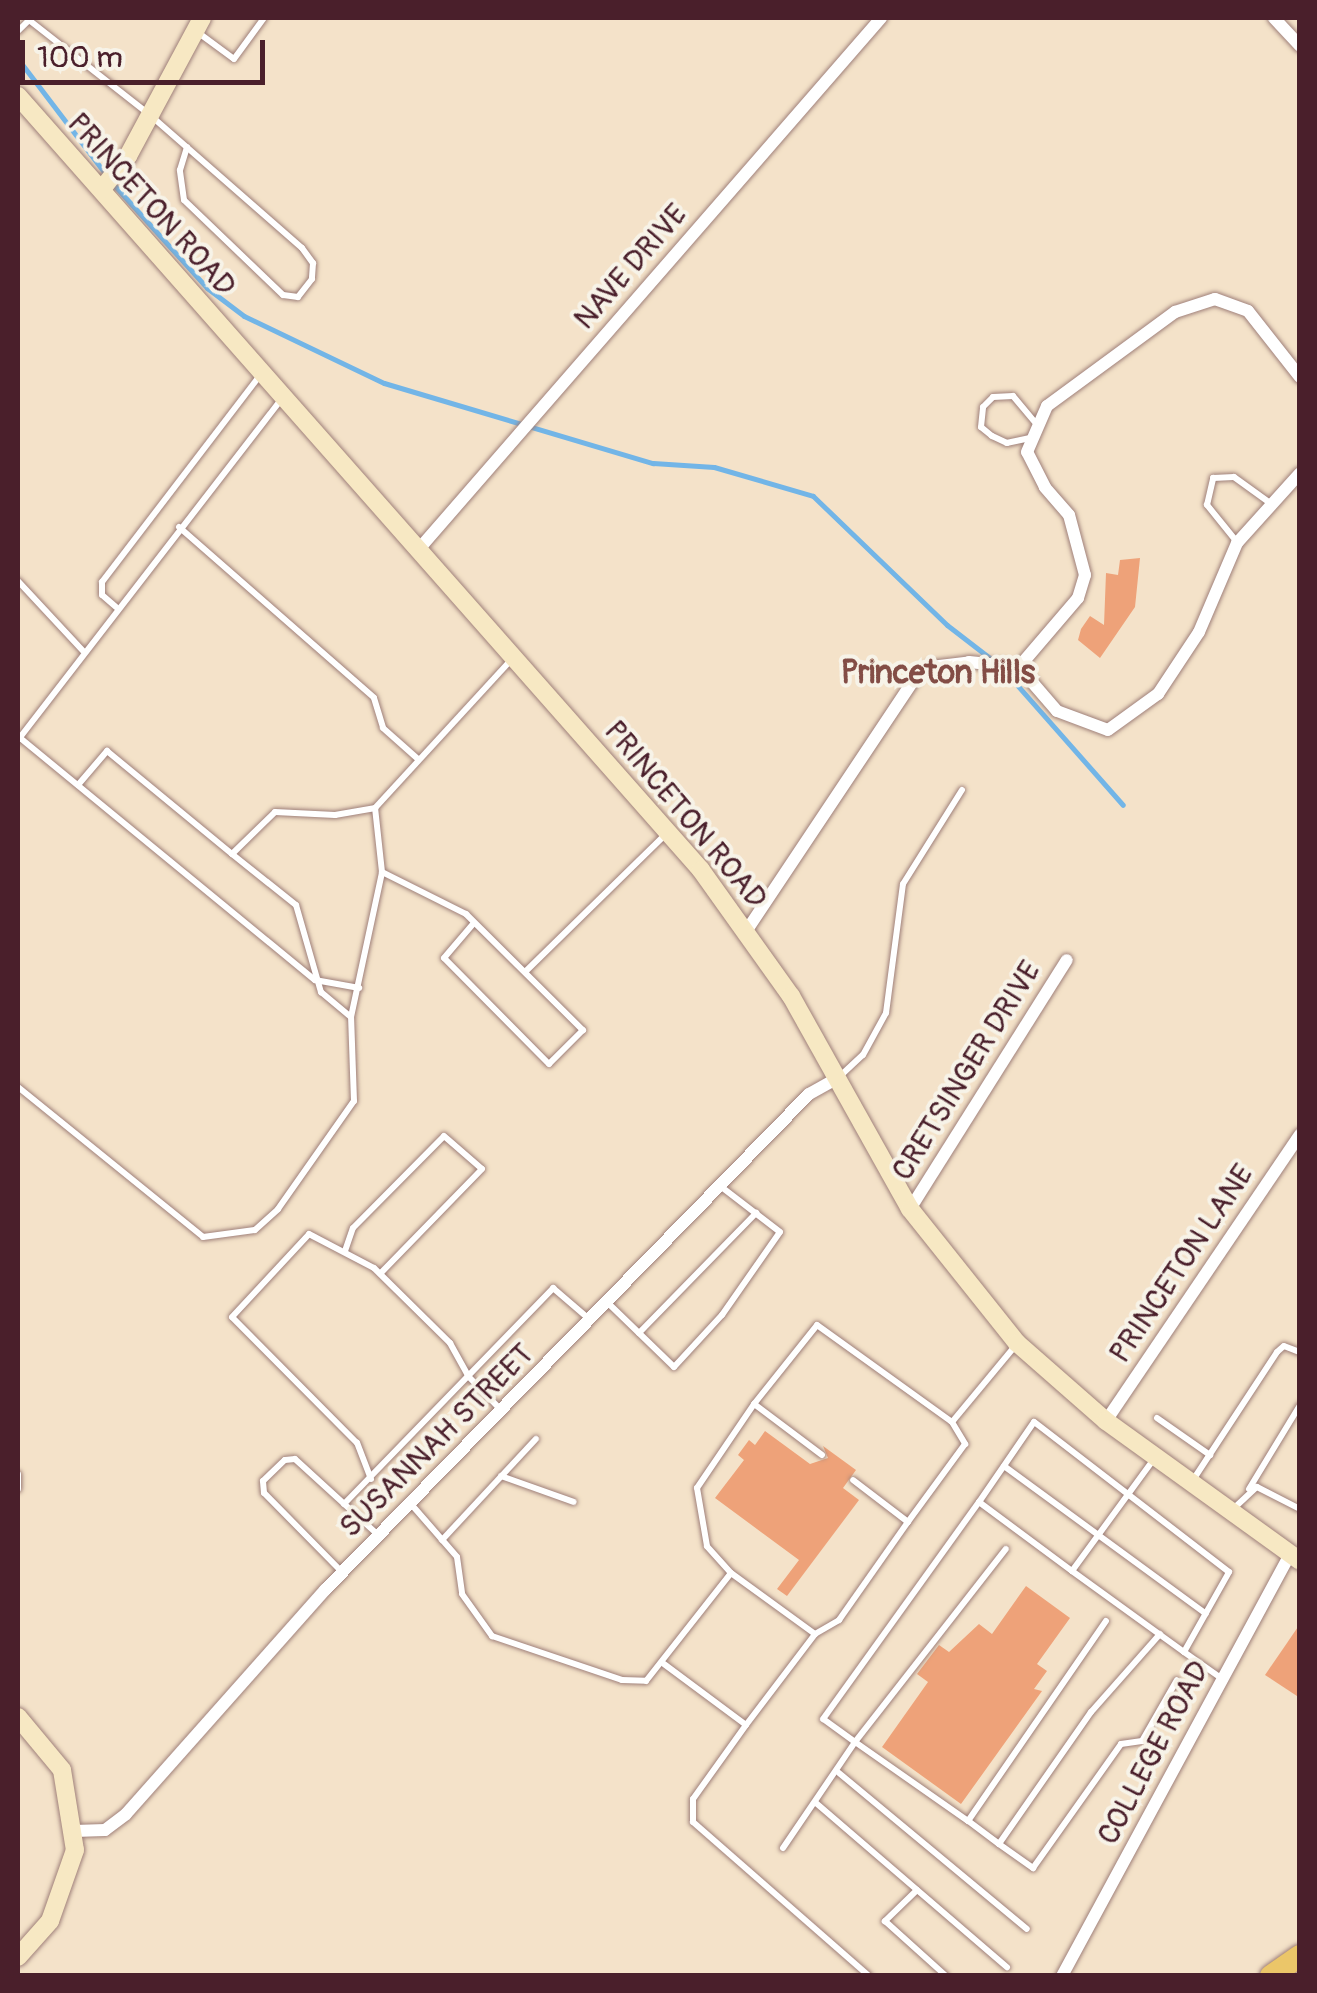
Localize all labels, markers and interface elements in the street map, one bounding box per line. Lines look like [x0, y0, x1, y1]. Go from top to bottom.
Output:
scale bar [25, 20, 270, 82]
text: 100 m [37, 39, 123, 76]
street label: PRINCETON ROAD [59, 106, 243, 304]
street label: NAVE DRIVE [567, 197, 695, 337]
district label: Princeton Hills [841, 654, 1035, 692]
street label: PRINCETON ROAD [596, 714, 774, 916]
street label: CRETSINGER DRIVE [885, 955, 1049, 1187]
street label: PRINCETON LANE [1102, 1158, 1262, 1370]
street label: SUSANNAH STREET [333, 1337, 541, 1545]
street label: COLLEGE ROAD [1091, 1655, 1217, 1851]

